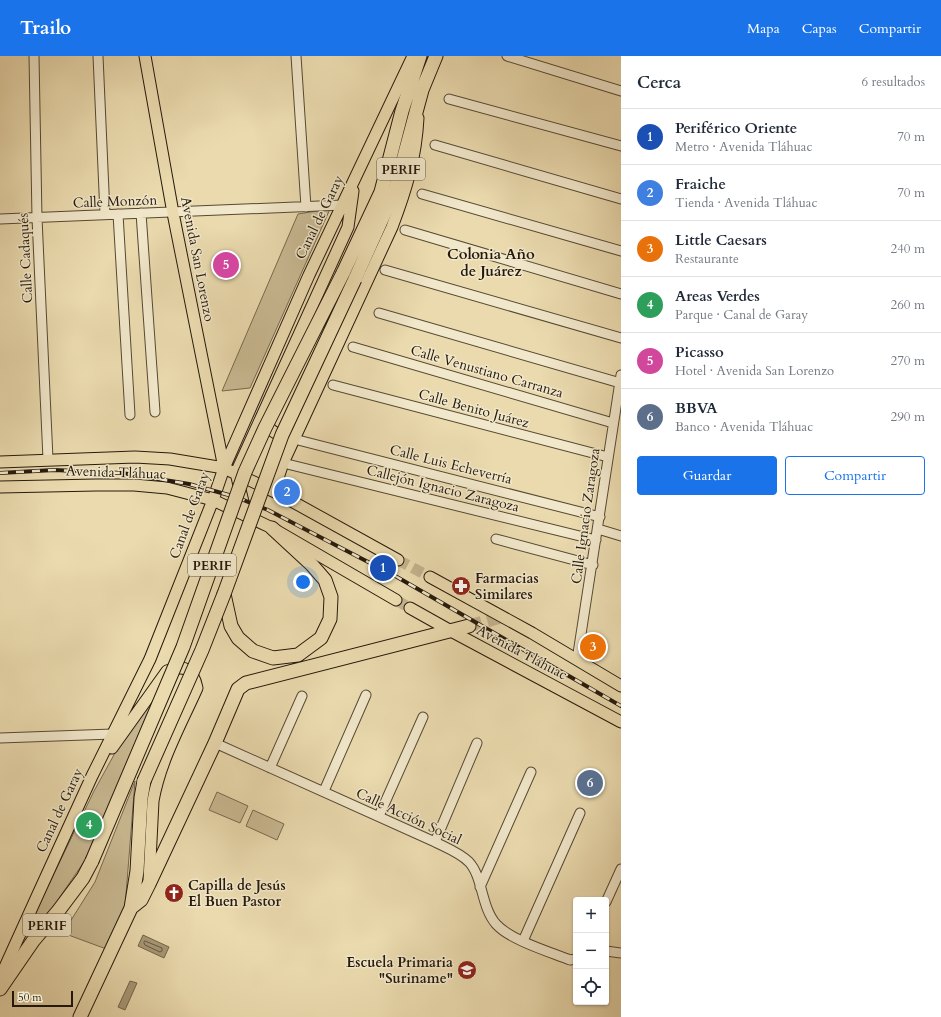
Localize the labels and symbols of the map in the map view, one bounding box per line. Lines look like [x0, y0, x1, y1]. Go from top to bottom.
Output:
road number: PERIF [377, 158, 425, 180]
street label: Canal de Garay [291, 171, 348, 262]
street label: Calle Monzón [72, 191, 158, 212]
street label: Avenida San Lorenzo [176, 195, 219, 323]
street label: Calle Cadaqués [14, 212, 37, 304]
district label: Colonia Año de Juárez [447, 244, 535, 281]
pin: 5 [213, 250, 239, 280]
street label: Calle Venustiano Carranza [408, 341, 565, 402]
street label: Calle Benito Juárez [416, 385, 532, 433]
street label: Calle Luis Echeverría [388, 440, 514, 489]
street label: Calle Ignacio Zaragoza [567, 447, 604, 585]
street label: Callejón Ignacio Zaragoza [365, 460, 521, 517]
street label: Avenida Tláhuac [66, 461, 166, 484]
street label: Canal de Garay [165, 468, 214, 561]
pin: 2 [274, 477, 300, 507]
pin: 1 [370, 553, 396, 583]
road number: PERIF [188, 554, 236, 576]
place label: Farmacias Similares [475, 569, 539, 604]
your location [293, 572, 313, 592]
pharmacy icon: Farmacias Similares [450, 575, 472, 597]
street label: Avenida Tláhuac [473, 621, 570, 684]
pin: 3 [580, 632, 606, 662]
street label: Canal de Garay [32, 764, 88, 856]
pin: 6 [577, 768, 603, 798]
street label: Calle Acción Social [353, 784, 465, 849]
pin: 4 [76, 810, 102, 840]
place label: Capilla de Jesús El Buen Pastor [188, 876, 286, 911]
church icon: Capilla de Jesús El Buen Pastor [163, 882, 185, 904]
road number: PERIF [23, 914, 71, 936]
place label: Escuela Primaria "Suriname" [346, 953, 453, 988]
school or university icon: Escuela Primaria "Suriname" [456, 959, 478, 981]
scale bar [12, 989, 73, 1008]

